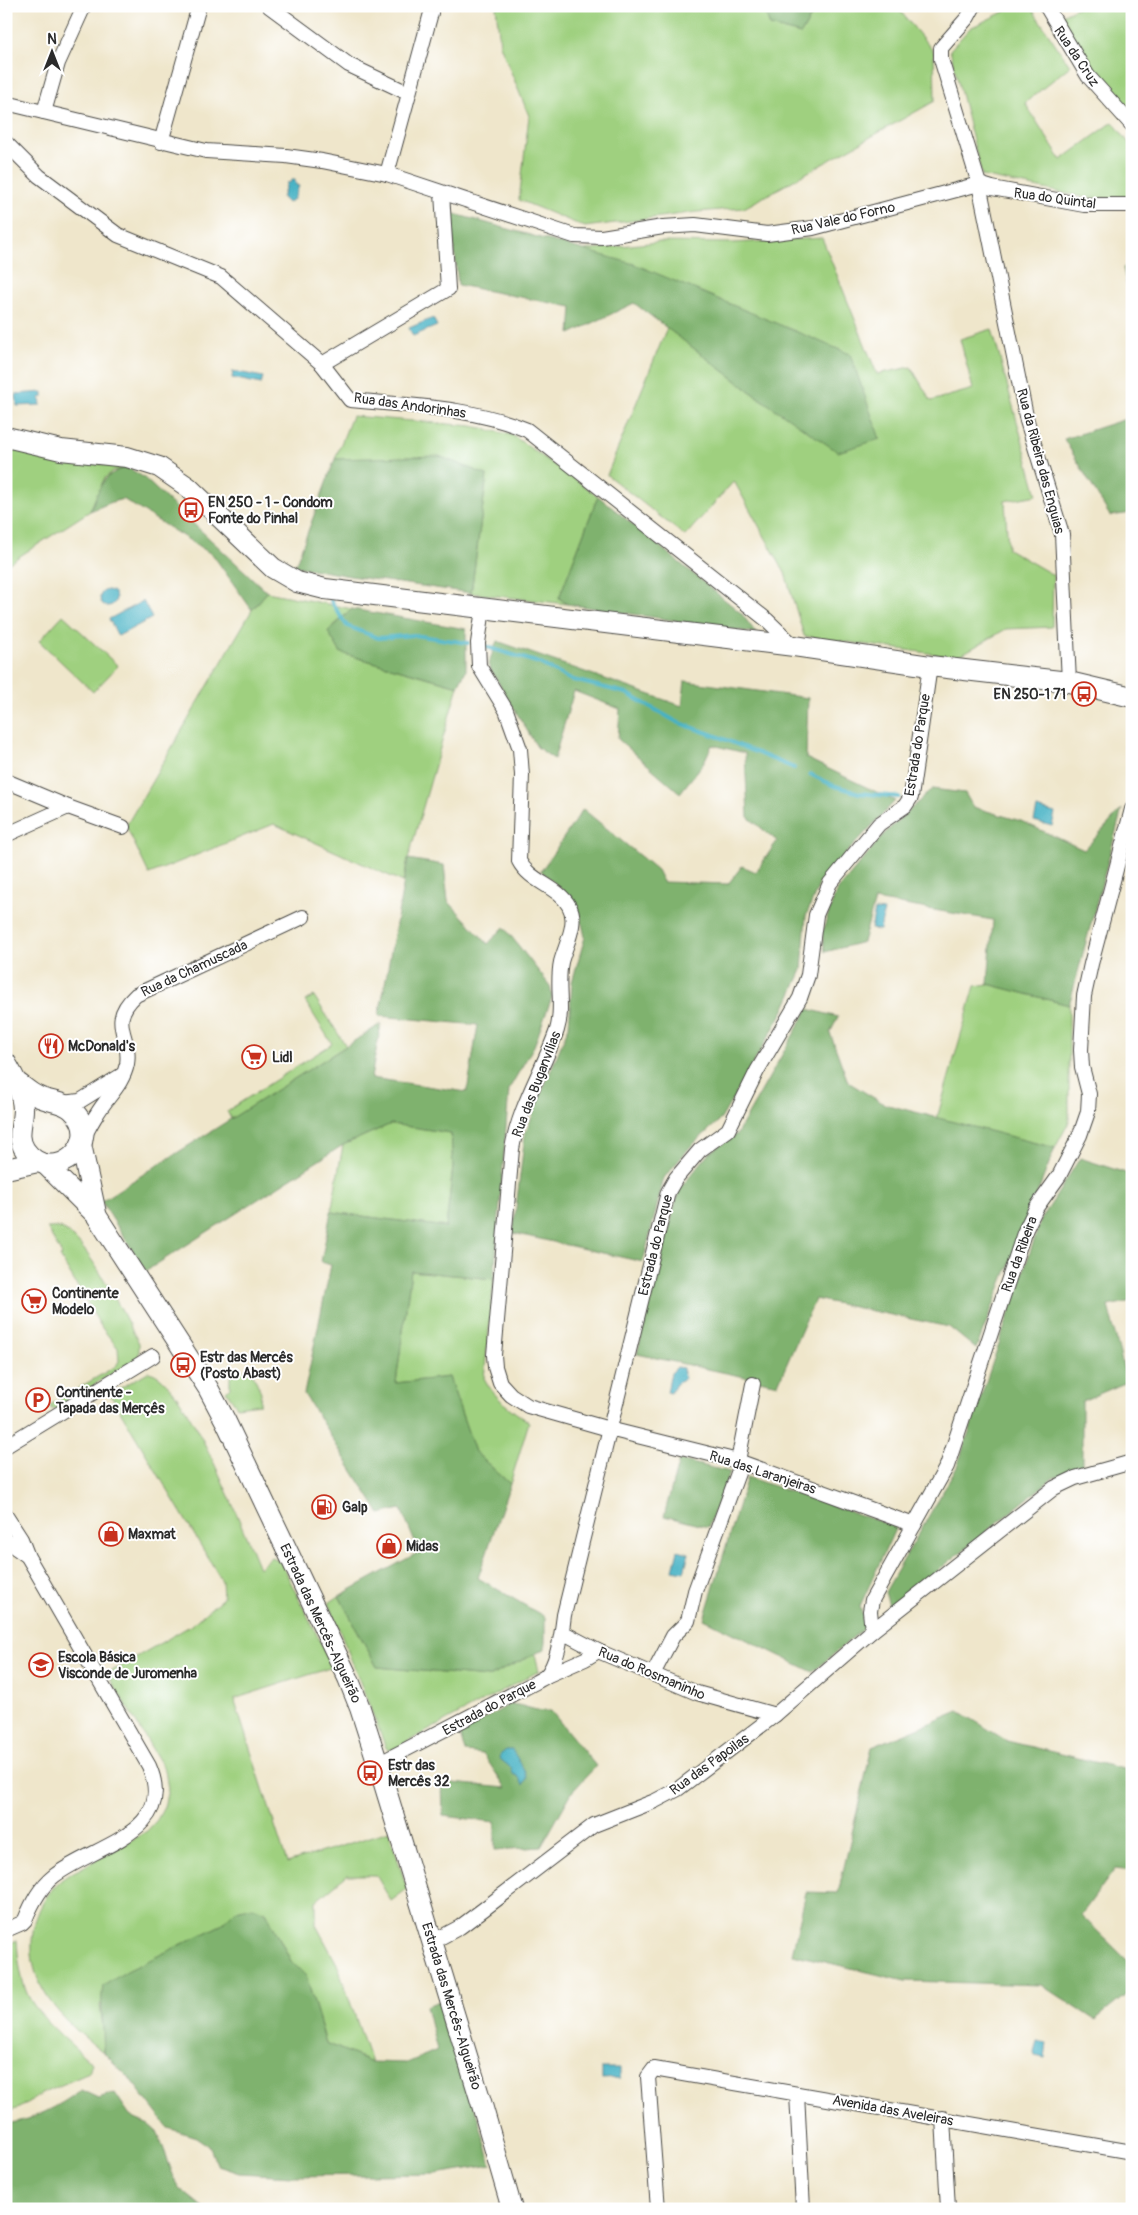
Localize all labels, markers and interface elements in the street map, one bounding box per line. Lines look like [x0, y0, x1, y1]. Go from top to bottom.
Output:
street label: Rua da Cruz [1050, 23, 1103, 90]
north arrow [28, 28, 78, 78]
text: N [47, 31, 57, 48]
street label: Rua do Quintal [1013, 184, 1097, 213]
street label: Rua Vale do Forno [790, 198, 897, 239]
street label: Rua da Ribeira das Enguias [1013, 387, 1068, 536]
street label: Rua das Andorinhas [353, 389, 468, 422]
place label: EN 250 - 1 - Condom Fonte do Pinhal [208, 494, 333, 527]
bus stop icon: EN 250 - 1 - Condom Fonte do Pinhal [178, 497, 204, 523]
bus stop icon: EN 250-1 71 [1071, 681, 1097, 707]
place label: EN 250-1 71 [994, 686, 1066, 703]
street label: Estrada do Parque [901, 693, 934, 797]
street label: Rua da Chamuscada [138, 936, 250, 1001]
street label: Rua das Buganvílias [508, 1028, 565, 1140]
restaurant icon: McDonald's [38, 1033, 64, 1059]
place label: McDonald's [68, 1038, 136, 1055]
supermarket icon: Lidl [241, 1044, 267, 1070]
place label: Lidl [272, 1049, 293, 1066]
street label: Estrada do Parque [635, 1193, 676, 1297]
street label: Rua da Ribeira [998, 1214, 1041, 1294]
place label: Continente Modelo [52, 1285, 120, 1318]
supermarket icon: Continente Modelo [21, 1288, 47, 1314]
place label: Estr das Mercês (Posto Abast) [200, 1349, 293, 1382]
bus stop icon: Estr das Mercês (Posto Abast) [170, 1352, 196, 1378]
place label: Continente - Tapada das Merçês [55, 1384, 165, 1417]
parking icon: Continente - Tapada das Merçês [25, 1387, 51, 1413]
street label: Rua das Laranjeiras [707, 1447, 819, 1498]
fuel station icon: Galp [311, 1494, 337, 1520]
place label: Galp [342, 1499, 368, 1516]
shop icon: Maxmat [98, 1521, 124, 1547]
place label: Maxmat [128, 1526, 176, 1543]
shop icon: Midas [376, 1533, 402, 1559]
place label: Midas [406, 1538, 439, 1555]
street label: Estrada das Mercês-Algueirão [276, 1541, 365, 1706]
street label: Rua do Rosmaninho [596, 1643, 708, 1704]
place label: Escola Básica Visconde de Juromenha [58, 1649, 198, 1682]
school or university icon: Escola Básica Visconde de Juromenha [28, 1652, 54, 1678]
street label: Estrada do Parque [440, 1676, 539, 1739]
street label: Rua das Papoilas [666, 1730, 753, 1799]
place label: Estr das Mercês 32 [388, 1757, 450, 1790]
bus stop icon: Estr das Mercês 32 [357, 1760, 383, 1786]
street label: Estrada das Mercês-Algueirão [418, 1920, 485, 2092]
street label: Avenida das Aveleiras [831, 2091, 955, 2130]

